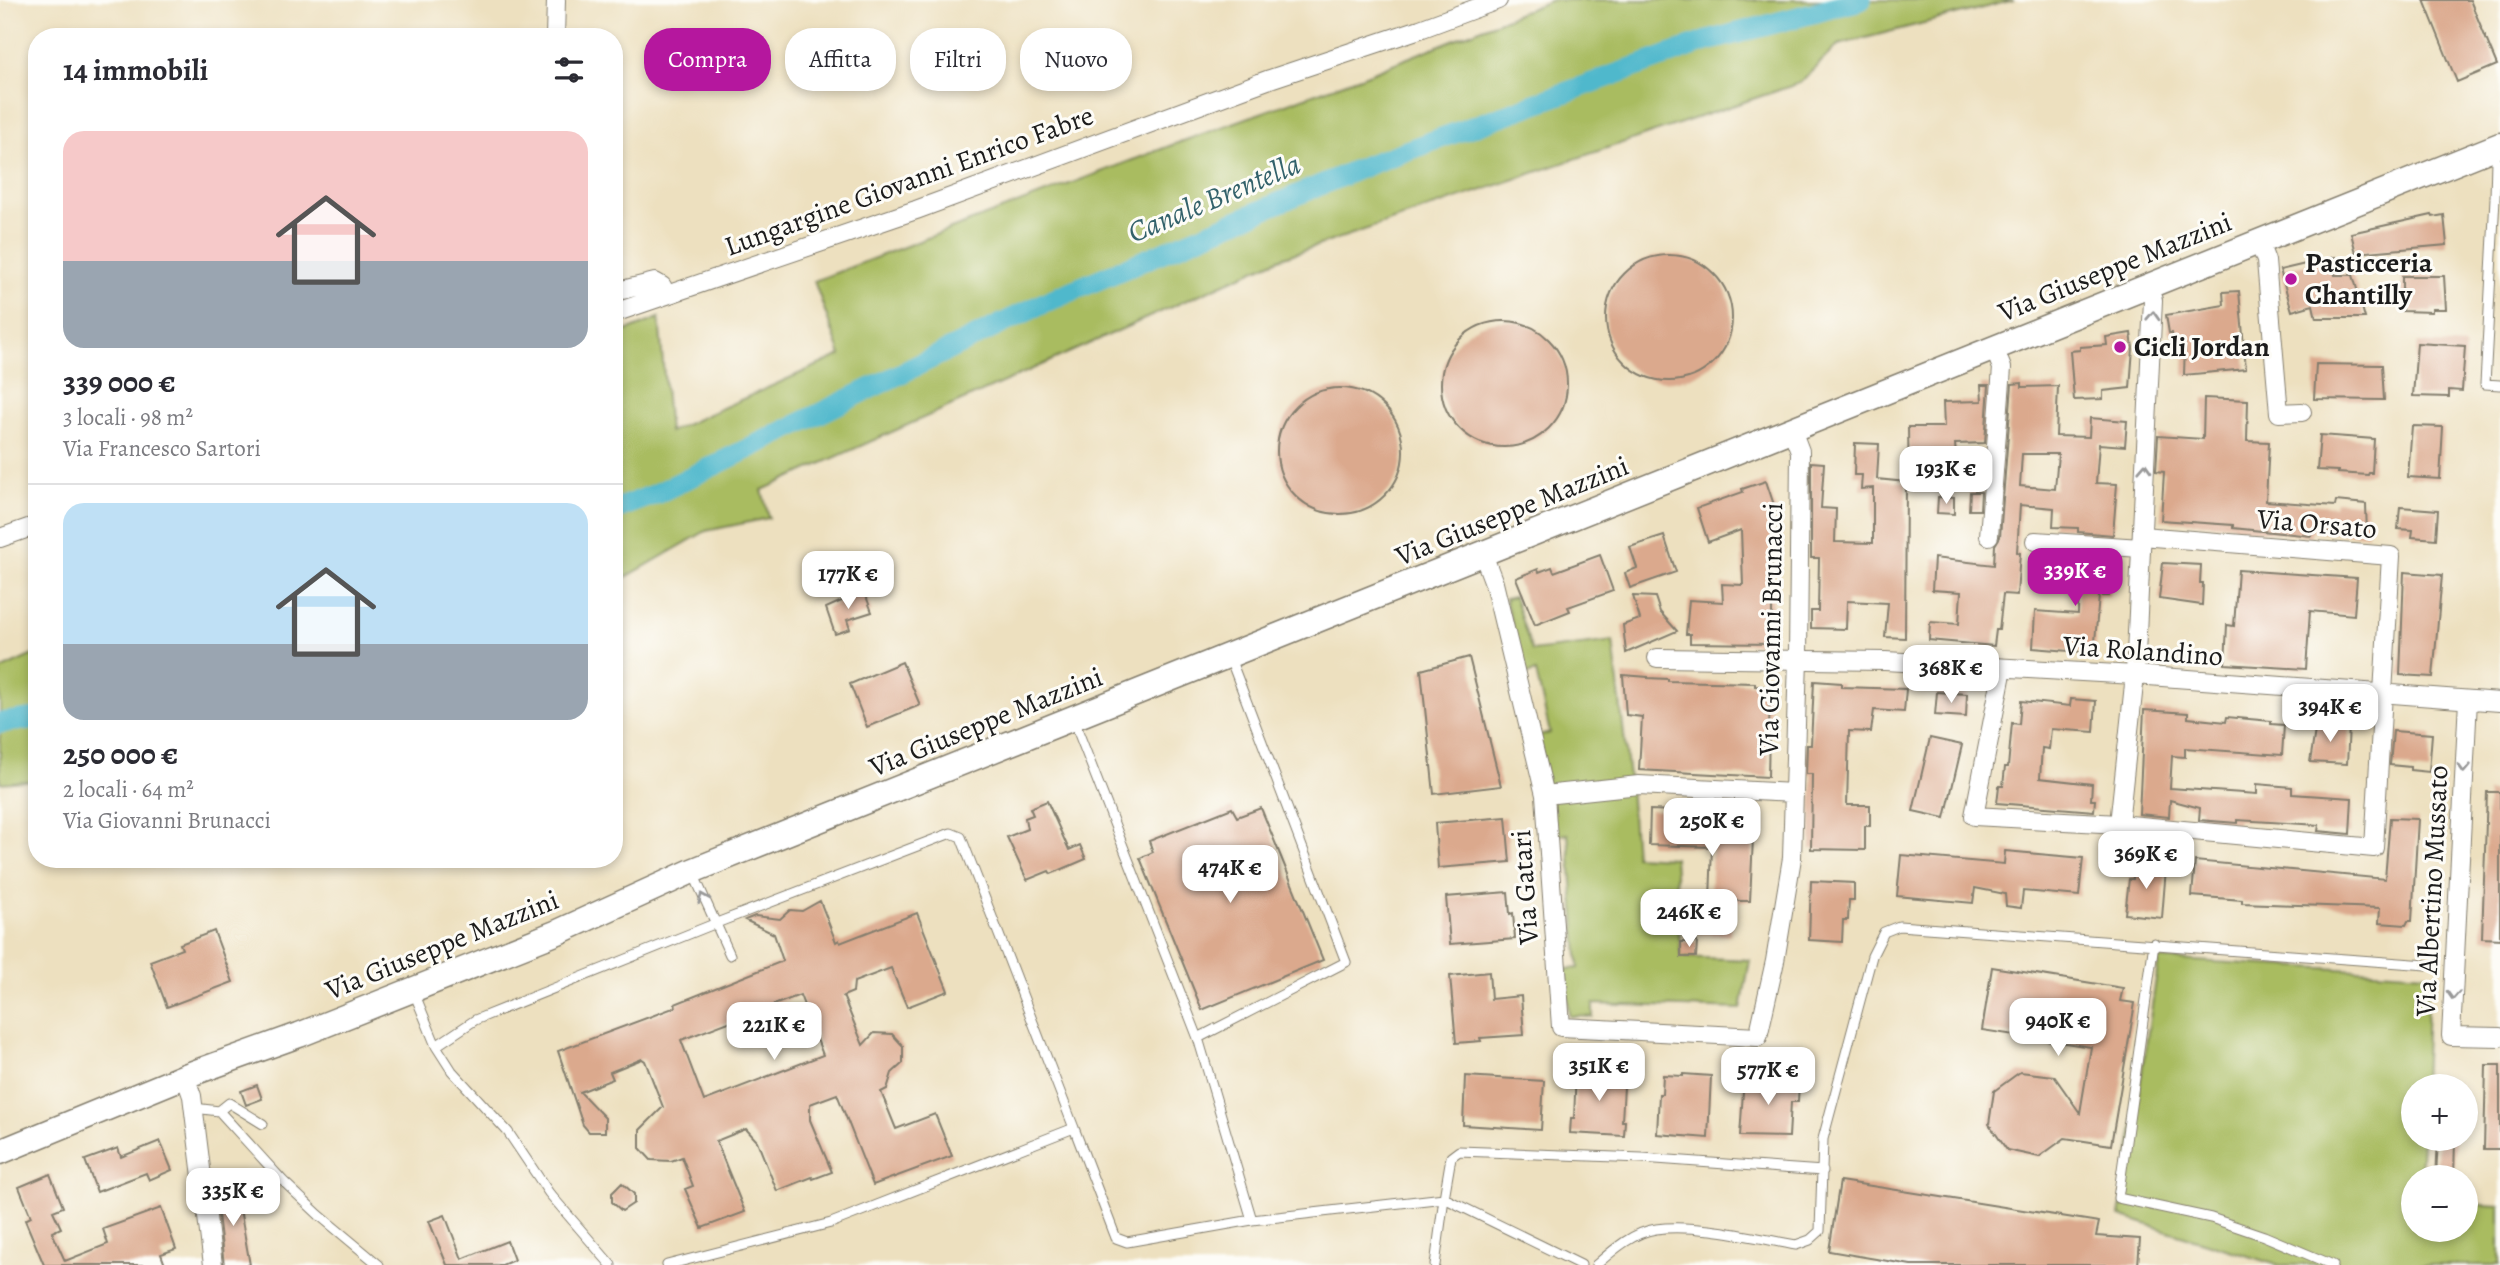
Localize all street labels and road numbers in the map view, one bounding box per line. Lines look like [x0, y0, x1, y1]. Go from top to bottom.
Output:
street label: Lungargine Giovanni Enrico Fabre [719, 96, 1099, 266]
street label: Via Giuseppe Mazzini [1992, 203, 2237, 332]
street label: Via Giuseppe Mazzini [1389, 447, 1634, 576]
street label: Via Orsato [2255, 500, 2378, 548]
street label: Via Giovanni Brunacci [1750, 502, 1792, 757]
street label: Via Rolandino [2061, 626, 2224, 676]
street label: Via Giuseppe Mazzini [863, 658, 1108, 787]
street label: Via Albertino Mussato [2406, 764, 2458, 1019]
street label: Via Gatari [1502, 828, 1548, 947]
street label: Via Giuseppe Mazzini [319, 881, 564, 1010]

